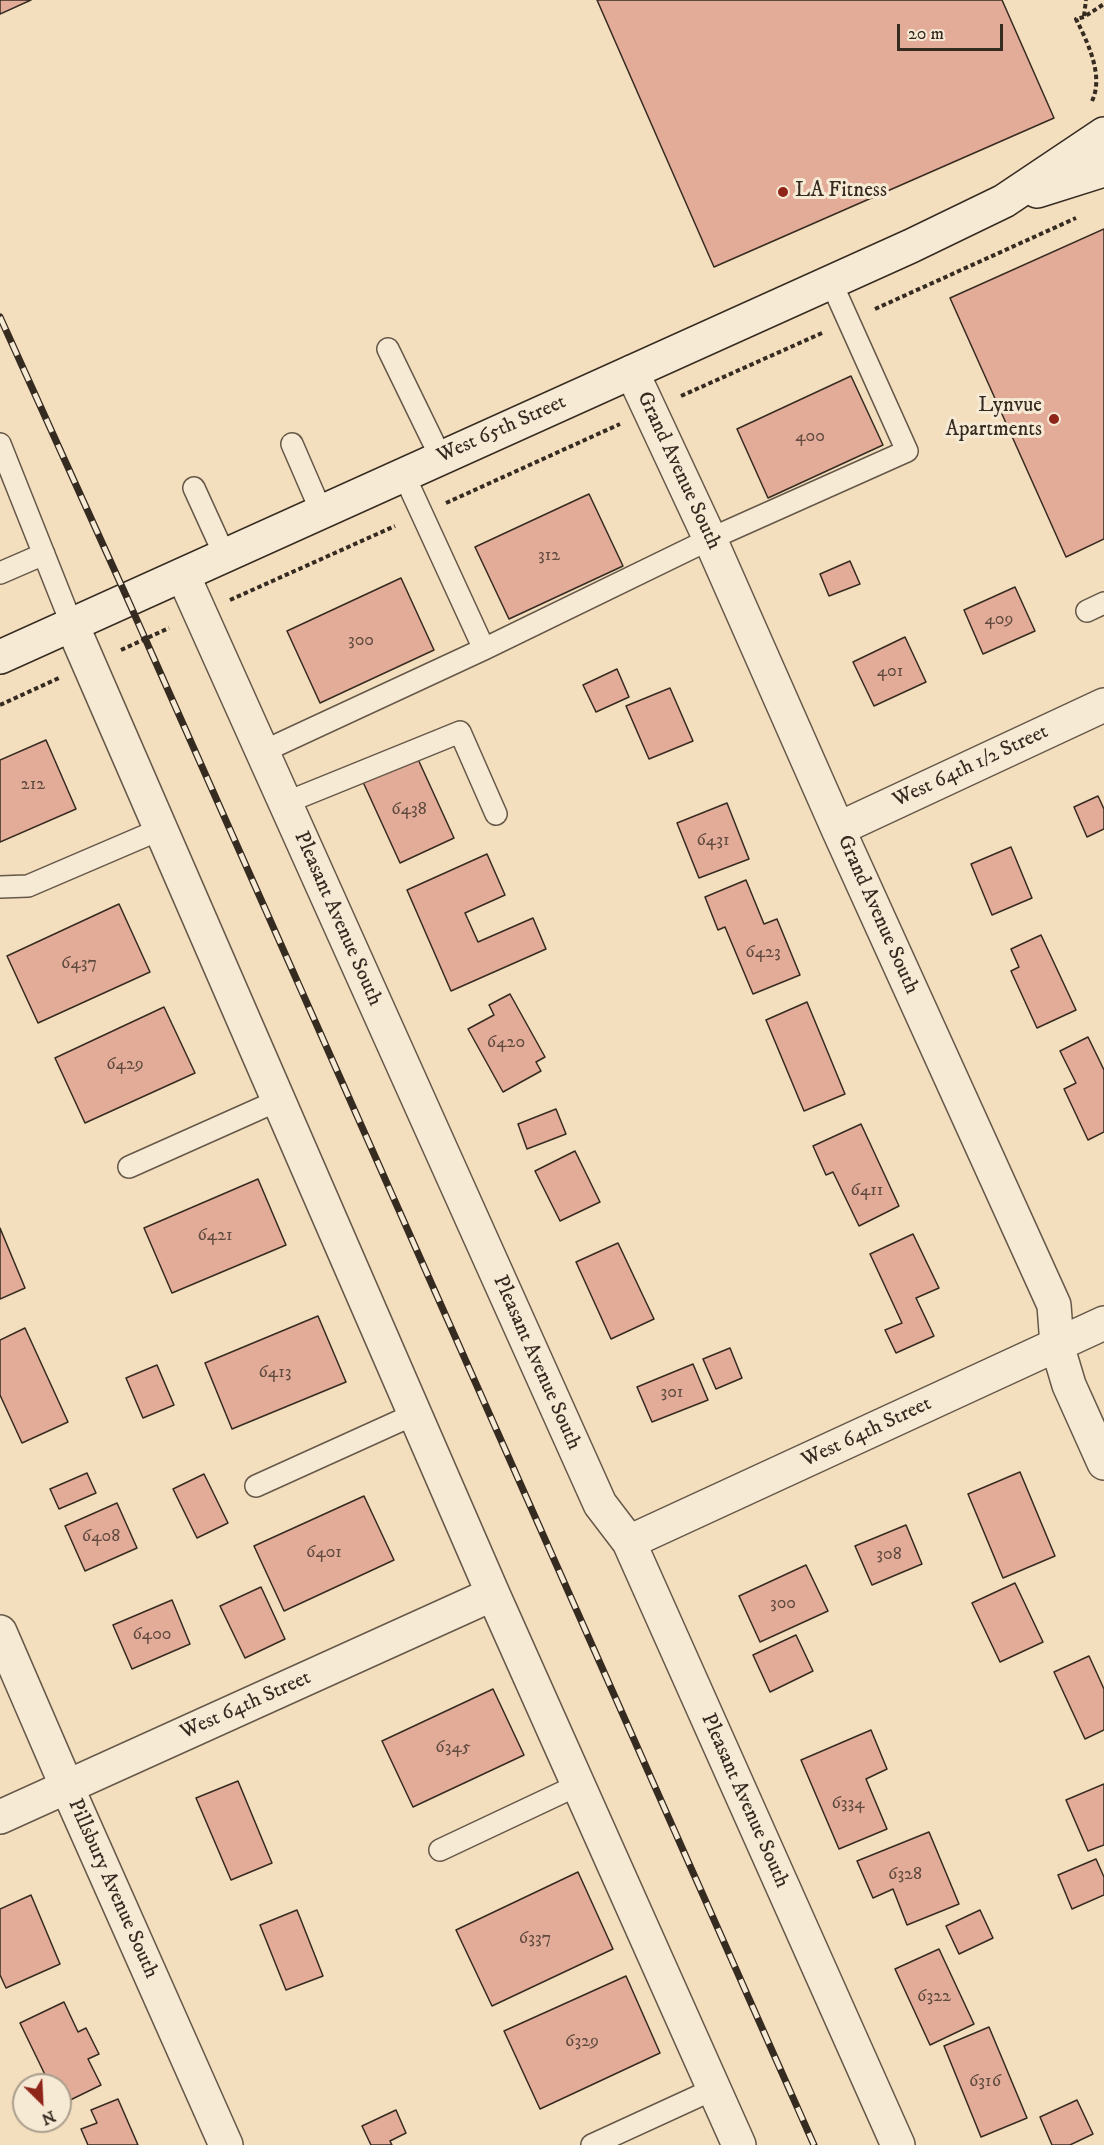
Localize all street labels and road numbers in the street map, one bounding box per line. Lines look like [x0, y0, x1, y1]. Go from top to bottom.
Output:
street label: Grand Avenue South [630, 388, 726, 554]
street label: West 65th Street [434, 390, 570, 470]
street label: West 64th 1/2 Street [889, 720, 1053, 814]
street label: Pleasant Avenue South [287, 828, 387, 1010]
street label: Grand Avenue South [831, 832, 923, 998]
street label: Pleasant Avenue South [486, 1272, 586, 1454]
street label: West 64th Street [798, 1392, 936, 1474]
street label: West 64th Street [177, 1666, 315, 1746]
street label: Pleasant Avenue South [694, 1710, 794, 1892]
street label: Pillsbury Avenue South [61, 1795, 163, 1983]

